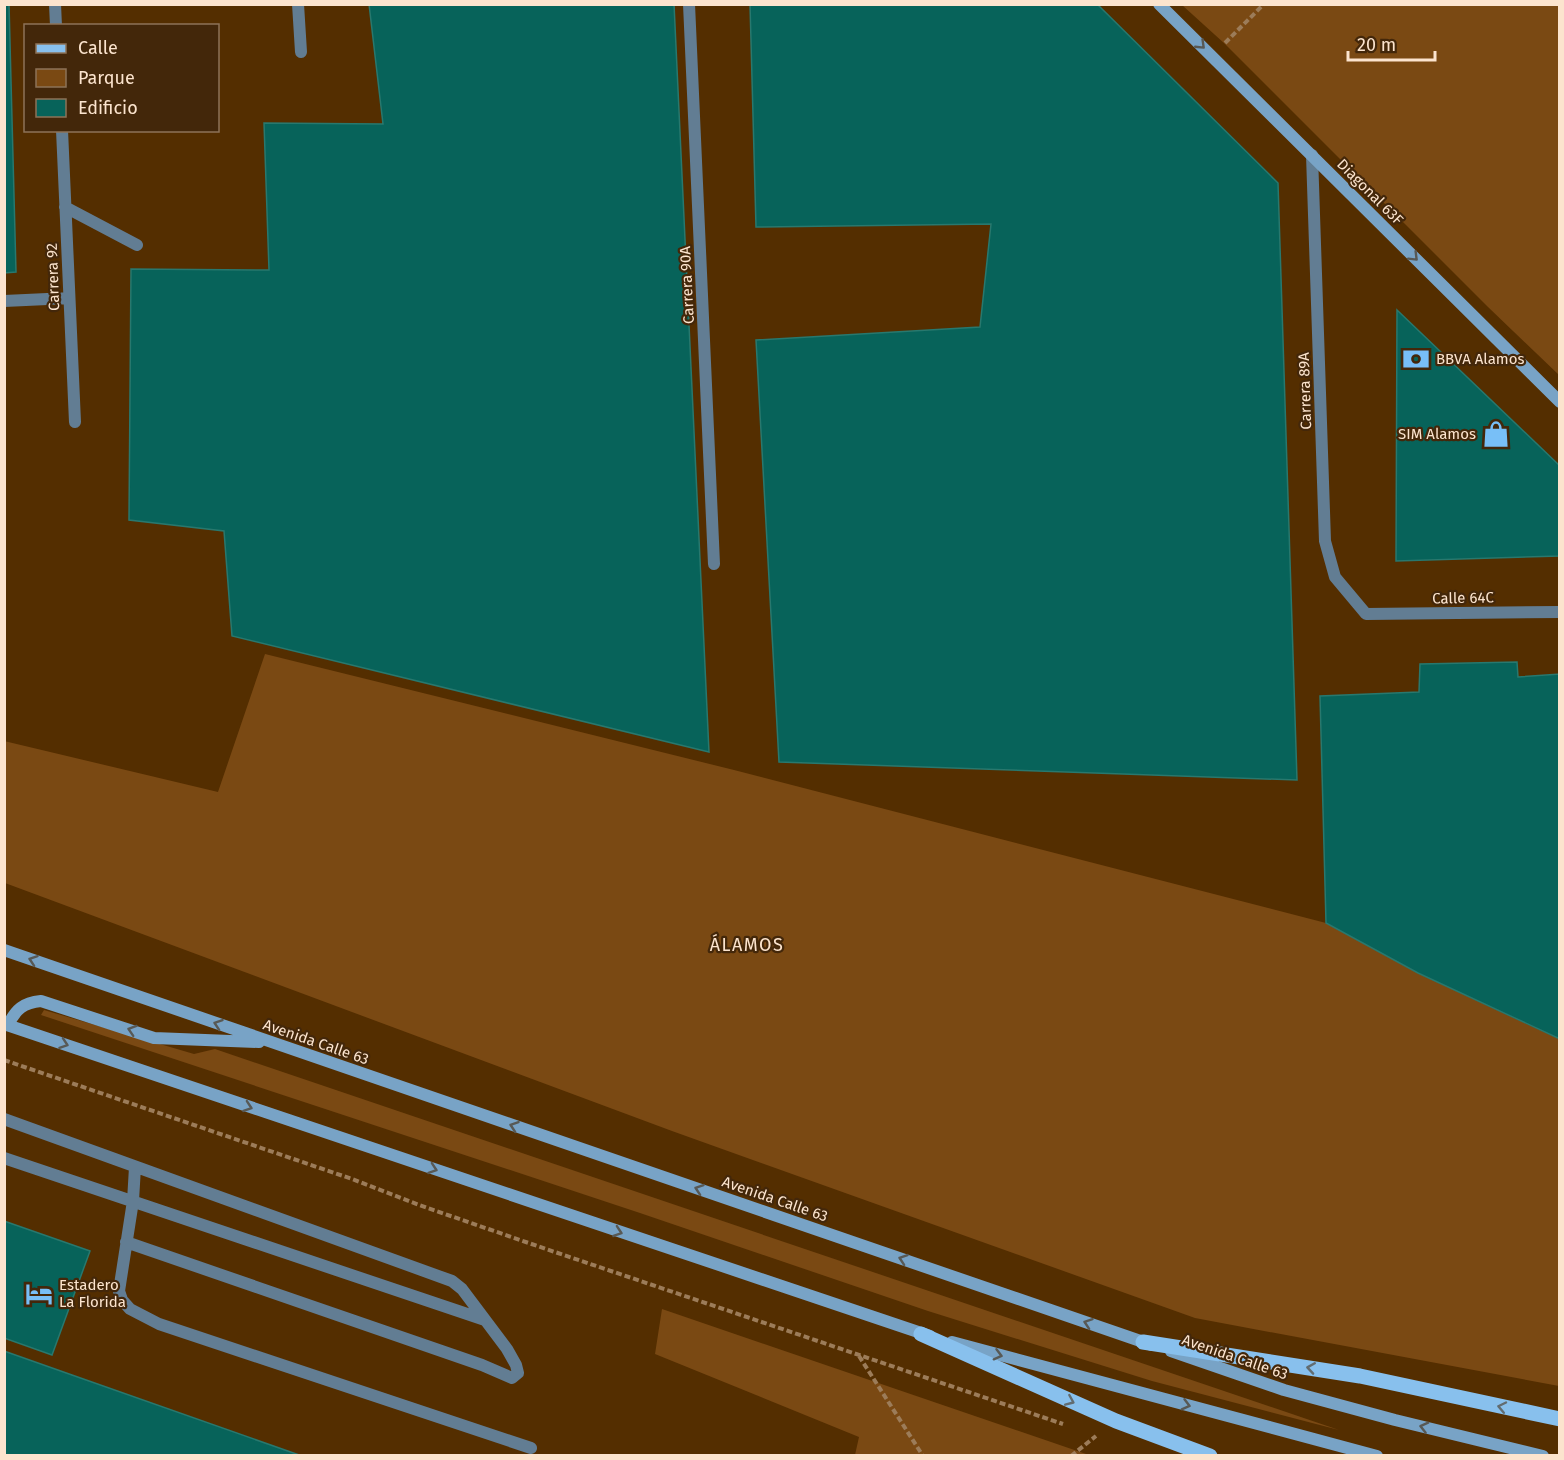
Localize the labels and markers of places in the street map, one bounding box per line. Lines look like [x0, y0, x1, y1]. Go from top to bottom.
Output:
bank icon: BBVA Alamos [1401, 344, 1431, 374]
place label: BBVA Alamos [1436, 350, 1524, 368]
shop icon: SIM Alamos [1481, 419, 1511, 449]
place label: SIM Alamos [1398, 425, 1476, 443]
place label: Estadero La Florida [59, 1276, 126, 1311]
hotel icon: Estadero La Florida [24, 1279, 54, 1309]

